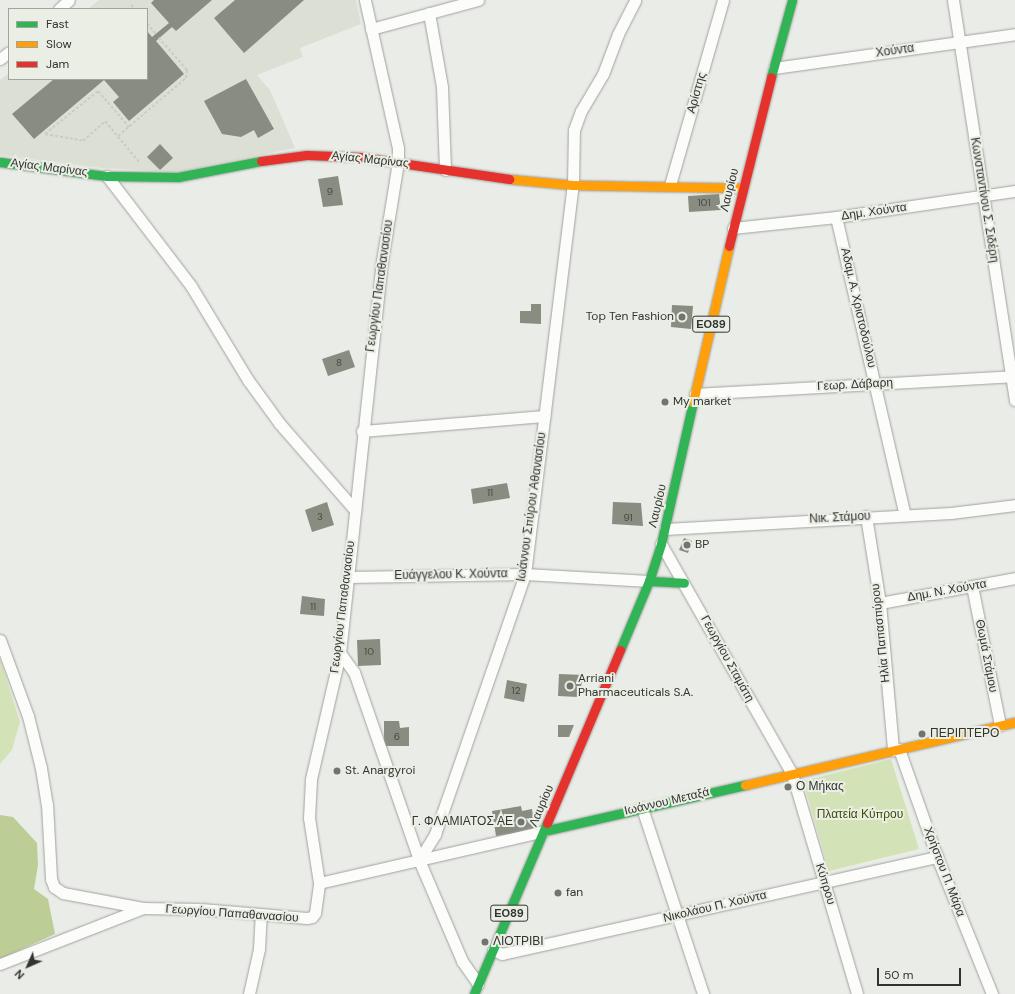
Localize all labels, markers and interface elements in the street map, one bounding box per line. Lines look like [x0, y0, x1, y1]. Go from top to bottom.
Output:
legend [8, 8, 148, 80]
text: Fast [46, 16, 69, 32]
text: Slow [46, 36, 72, 52]
street label: Χούντα [875, 41, 915, 61]
text: Jam [46, 56, 69, 72]
street label: Αρίστης [684, 71, 710, 115]
street label: Κωνσταντίνου Σ. Σιδέρη [967, 136, 1001, 264]
street label: Αγίας Μαρίνας [331, 149, 409, 171]
street label: Αγίας Μαρίνας [10, 156, 88, 180]
street label: Λαυρίου [718, 167, 742, 213]
house number: 9 [327, 186, 333, 198]
house number: 101 [697, 197, 711, 209]
street label: Δημ. Χούντα [840, 200, 908, 224]
street label: Γεωργίου Παπαθανασίου [364, 219, 396, 353]
street label: Αδαμ. Α. Χριστοδούλου [837, 247, 879, 369]
place label: Top Ten Fashion [586, 310, 674, 324]
marker: Top Ten Fashion [677, 312, 687, 322]
road number: ΕΟ89 [692, 315, 730, 333]
house number: 8 [336, 357, 342, 369]
street label: Γεωρ. Δάβαρη [817, 376, 893, 394]
place label: My market [673, 395, 732, 409]
marker: My market [660, 397, 670, 407]
street label: Ιωάννου Σπύρου Αθανασίου [514, 431, 550, 583]
street label: Λαυρίου [646, 483, 670, 529]
house number: 11 [487, 487, 493, 499]
street label: Νικ. Στάμου [809, 509, 871, 527]
house number: 3 [317, 511, 323, 523]
house number: 91 [623, 512, 633, 524]
place label: BP [695, 538, 709, 552]
street label: Γεωργίου Παπαθανασίου [328, 540, 358, 674]
marker: BP [682, 540, 692, 550]
street label: Ευάγγελου Κ. Χούντα [394, 567, 508, 583]
street label: Δημ. Ν. Χούντα [906, 577, 988, 605]
street label: Ηλία Παπασπύρου [869, 583, 893, 683]
house number: 11 [310, 601, 316, 613]
street label: Γεωργίου Σταμάτη [697, 613, 757, 705]
street label: Θωμά Στάμου [972, 618, 1000, 694]
house number: 10 [364, 646, 374, 658]
place label: Arriani Pharmaceuticals S.A. [578, 672, 693, 700]
marker: Arriani Pharmaceuticals S.A. [565, 681, 575, 691]
house number: 12 [512, 685, 520, 697]
place label: ΠΕΡΙΠΤΕΡΟ [930, 727, 999, 741]
marker: ΠΕΡΙΠΤΕΡΟ [917, 729, 927, 739]
house number: 6 [394, 731, 400, 743]
place label: St. Anargyroi [345, 764, 415, 778]
marker: St. Anargyroi [332, 766, 342, 776]
place label: Ο Μήκας [796, 780, 844, 794]
marker: Ο Μήκας [783, 782, 793, 792]
street label: Λαυρίου [527, 783, 557, 829]
street label: Ιωάννου Μεταξά [623, 785, 711, 819]
park label: Πλατεία Κύπρου [817, 808, 903, 822]
place label: Γ. ΦΛΑΜΙΑΤΟΣ ΑΕ [412, 815, 513, 829]
marker: Γ. ΦΛΑΜΙΑΤΟΣ ΑΕ [516, 817, 526, 827]
street label: Χρήστου Π. Μάρα [920, 825, 968, 919]
street label: Κύπρου [812, 862, 838, 906]
place label: fan [566, 886, 583, 900]
marker: fan [553, 888, 563, 898]
street label: Νικολάου Π. Χούντα [662, 888, 768, 926]
street label: Γεωργίου Παπαθανασίου [165, 902, 299, 926]
road number: ΕΟ89 [490, 904, 528, 922]
place label: ΛΙΟΤΡΙΒΙ [493, 935, 544, 949]
marker: ΛΙΟΤΡΙΒΙ [480, 937, 490, 947]
north arrow [8, 946, 48, 986]
scale bar [879, 960, 963, 986]
text: N [12, 967, 27, 982]
text: 50 m [884, 967, 913, 983]

